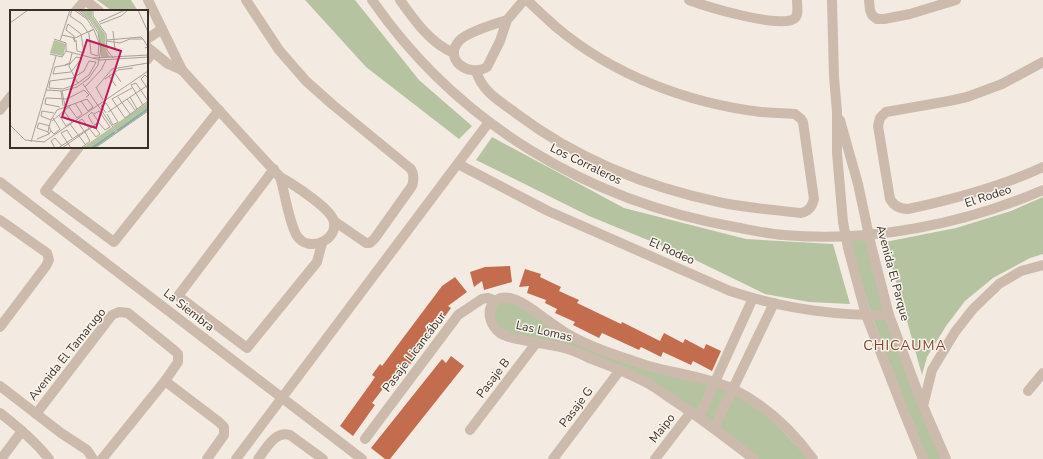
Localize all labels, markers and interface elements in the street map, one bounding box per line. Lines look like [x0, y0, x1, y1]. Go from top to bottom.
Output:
inset map [10, 10, 148, 148]
street label: Los Corraleros [548, 140, 625, 188]
street label: El Rodeo [963, 181, 1014, 211]
street label: Avenida El Parque [873, 223, 913, 323]
street label: El Rodeo [647, 234, 698, 268]
street label: La Siembra [160, 285, 218, 335]
street label: Avenida El Tamarugo [25, 304, 109, 404]
street label: Pasaje Licancábur [379, 308, 450, 395]
street label: Las Lomas [514, 317, 574, 345]
district label: CHICAUMA [863, 336, 947, 355]
street label: Pasaje B [473, 355, 513, 401]
street label: Pasaje G [556, 383, 596, 431]
street label: Maipo [646, 410, 679, 446]

